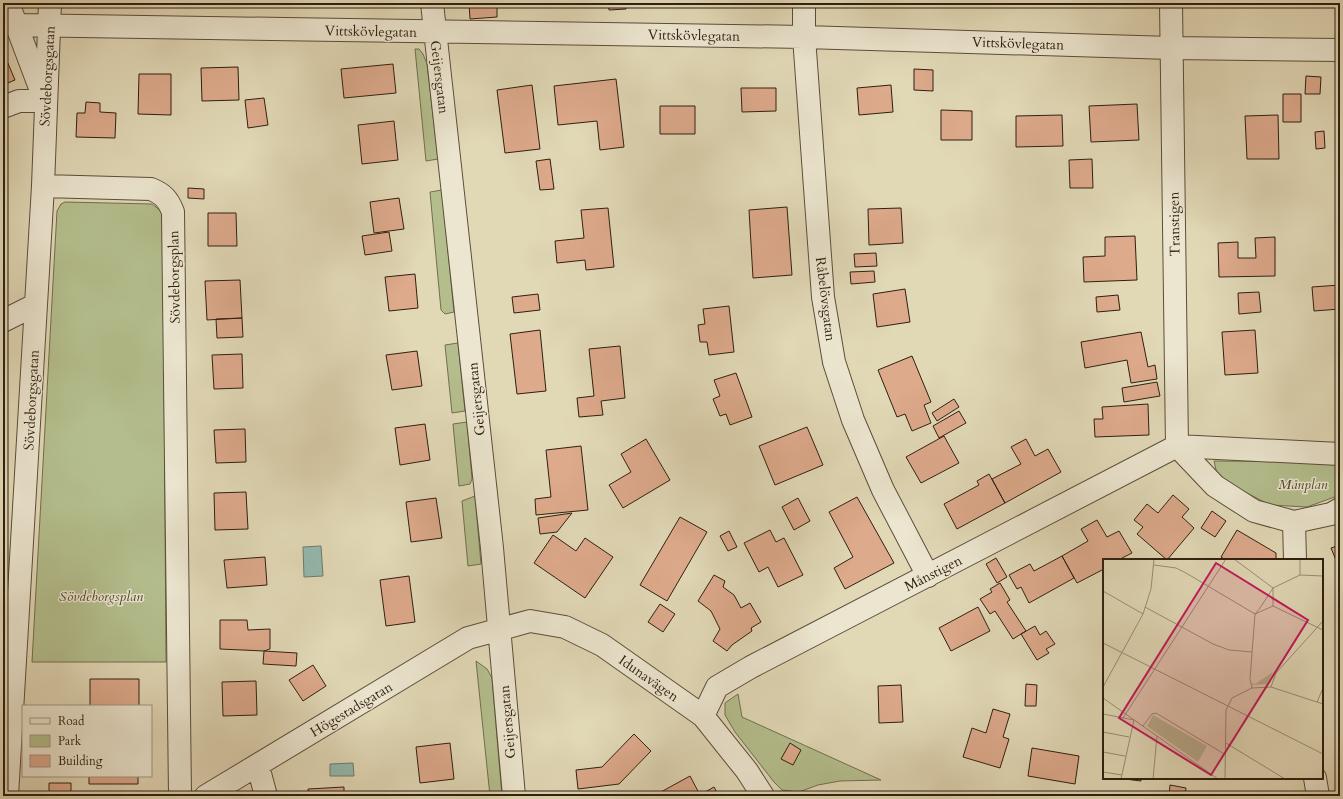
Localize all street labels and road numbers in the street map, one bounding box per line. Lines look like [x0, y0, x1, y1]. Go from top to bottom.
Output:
street label: Vittskövlegatan [325, 21, 417, 42]
street label: Sövdeborgsgatan [35, 25, 60, 127]
street label: Vittskövlegatan [648, 25, 740, 46]
street label: Vittskövlegatan [972, 32, 1064, 55]
street label: Geijersgatan [426, 39, 453, 115]
street label: Transtigen [1164, 191, 1185, 256]
street label: Sövdeborgsplan [164, 230, 185, 324]
street label: Råbelövsgatan [811, 256, 840, 342]
street label: Sövdeborgsgatan [19, 349, 44, 451]
street label: Geijersgatan [463, 361, 490, 437]
street label: Månstigen [901, 551, 965, 596]
street label: Idunavägen [615, 651, 683, 706]
street label: Högestadsgatan [306, 677, 396, 742]
street label: Geijersgatan [495, 684, 520, 760]

